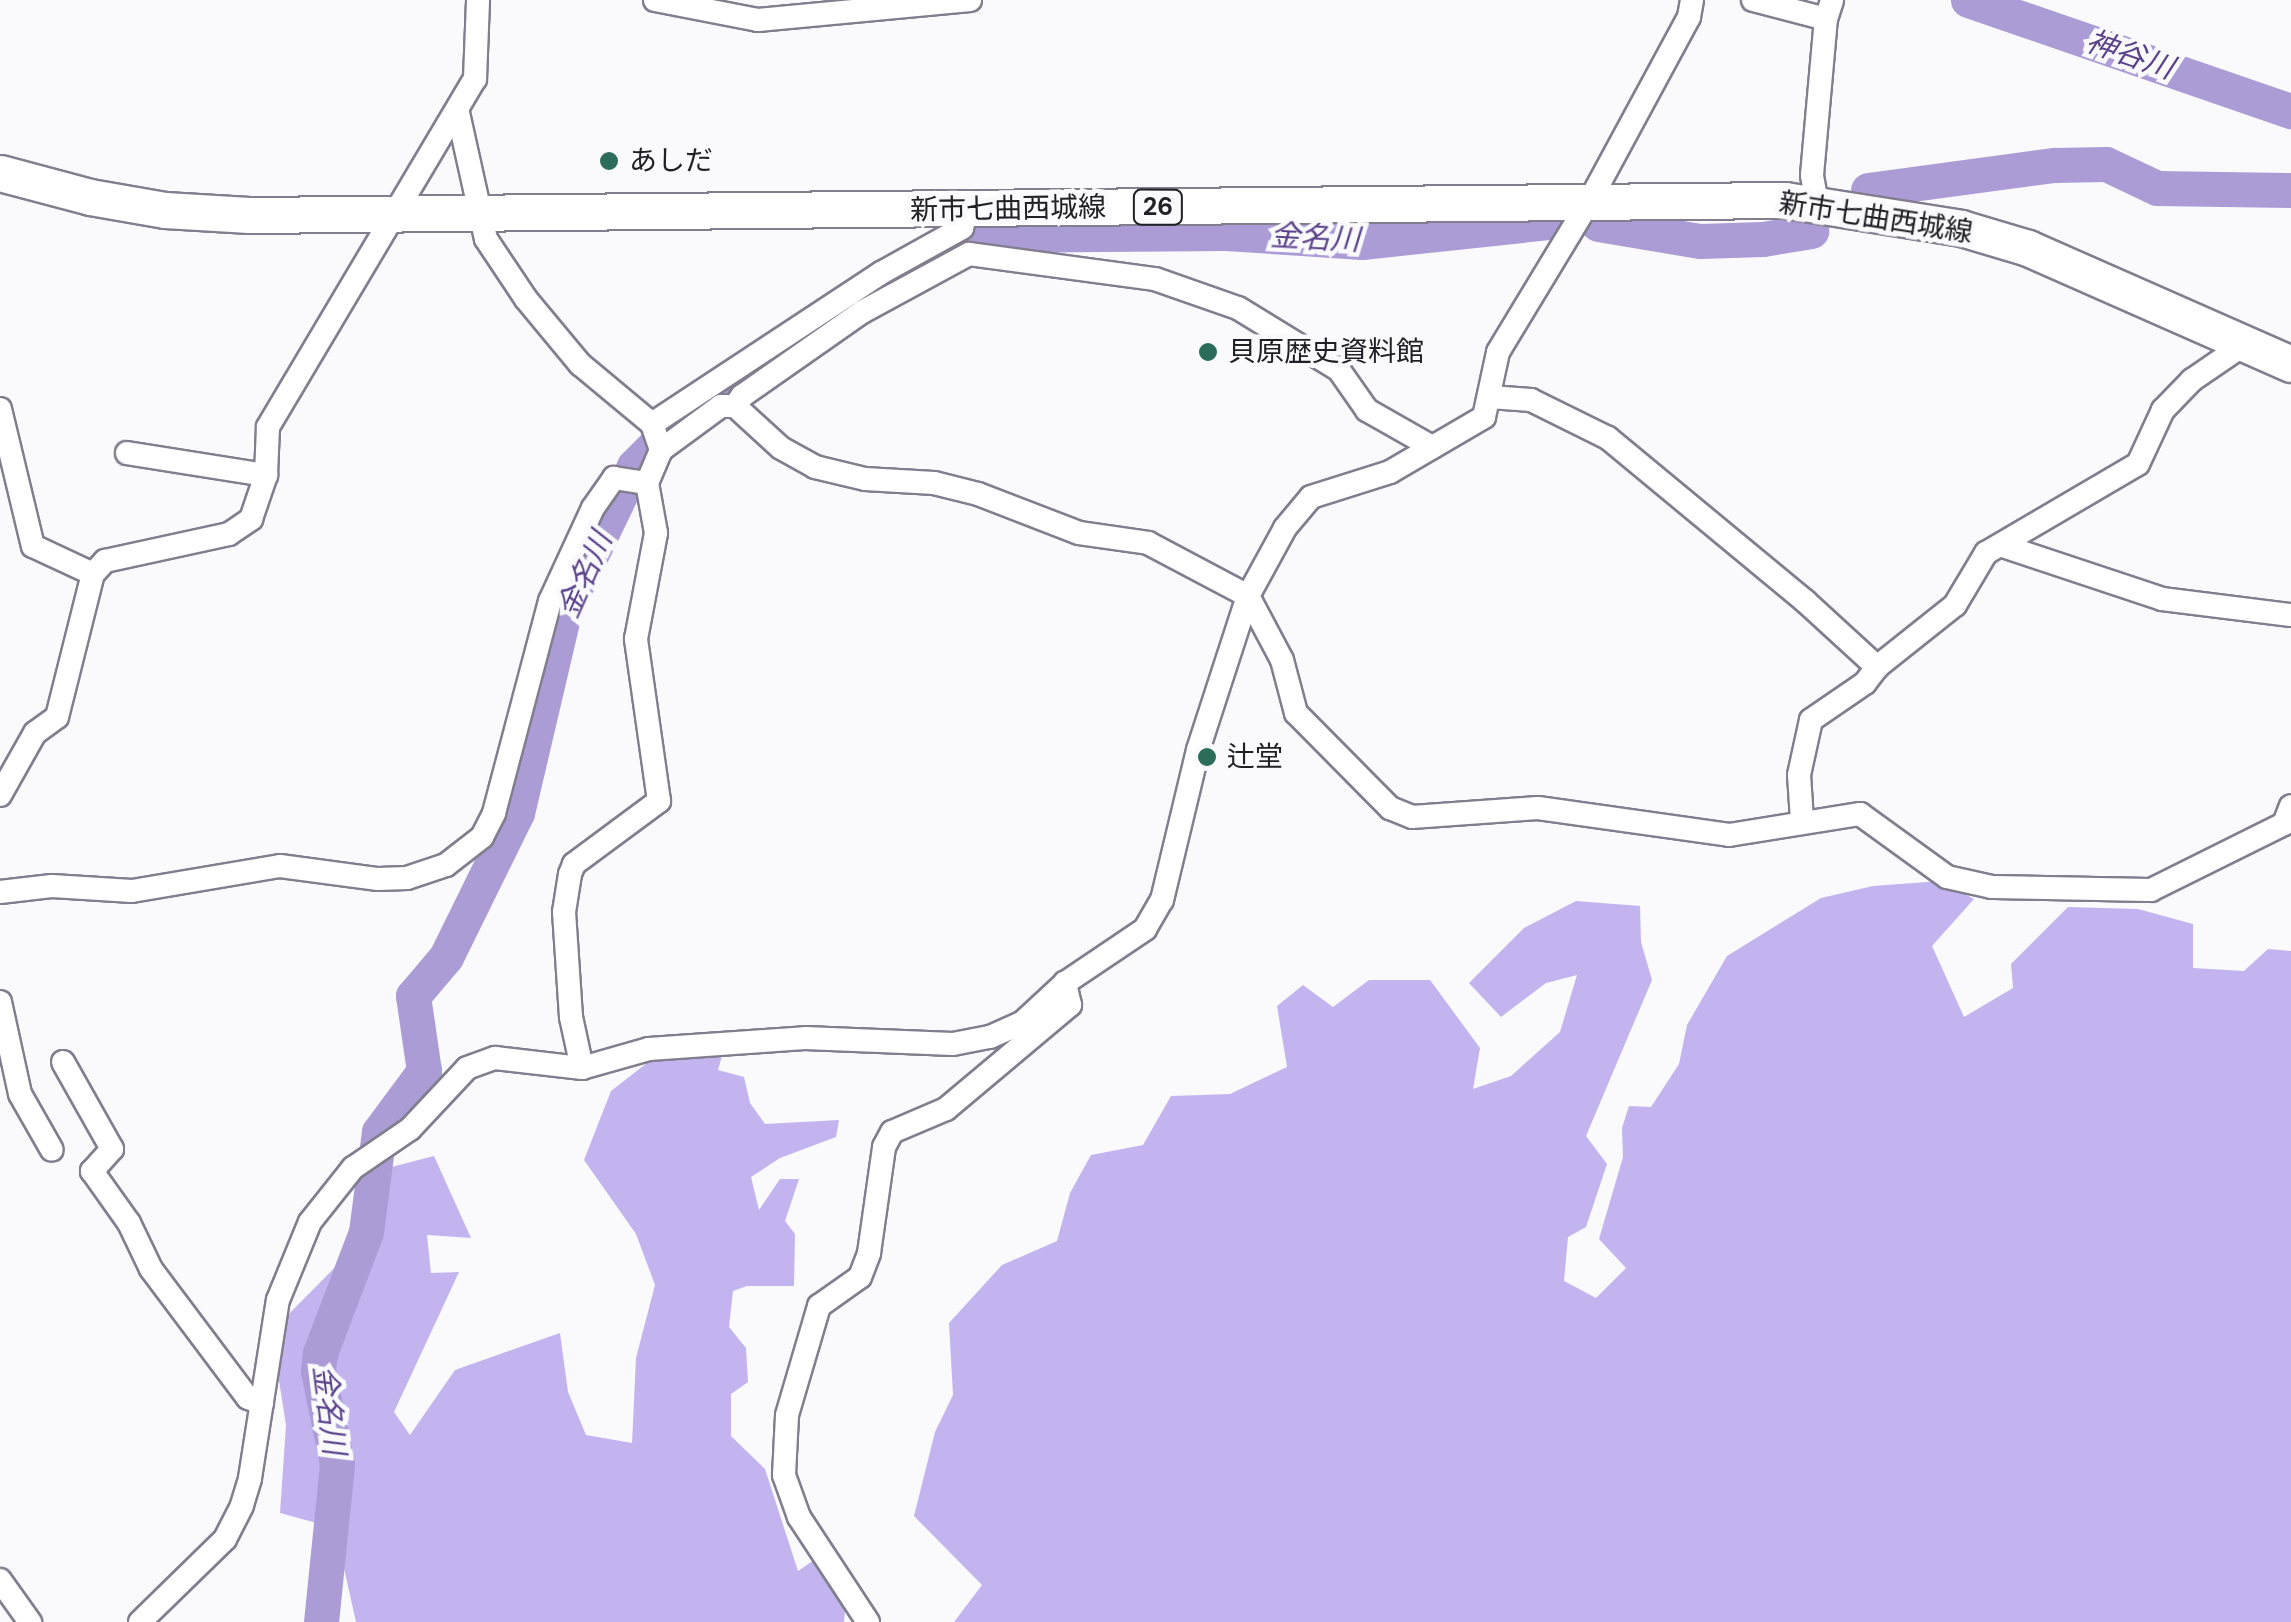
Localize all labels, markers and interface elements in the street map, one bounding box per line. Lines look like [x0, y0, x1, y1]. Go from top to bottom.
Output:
water label: 神谷川 [2082, 23, 2178, 87]
place label: あしだ [629, 144, 713, 178]
marker: あしだ [598, 150, 620, 172]
street label: 新市七曲西城線 [1777, 186, 1975, 250]
road number: 26 [1130, 187, 1186, 227]
street label: 新市七曲西城線 [910, 190, 1106, 228]
water label: 金名川 [1269, 218, 1361, 258]
place label: 貝原歴史資料館 [1228, 335, 1424, 369]
marker: 貝原歴史資料館 [1197, 341, 1219, 363]
water label: 金名川 [550, 527, 620, 623]
place label: 辻堂 [1227, 740, 1283, 774]
marker: 辻堂 [1196, 746, 1218, 768]
water label: 金名川 [306, 1363, 352, 1457]

